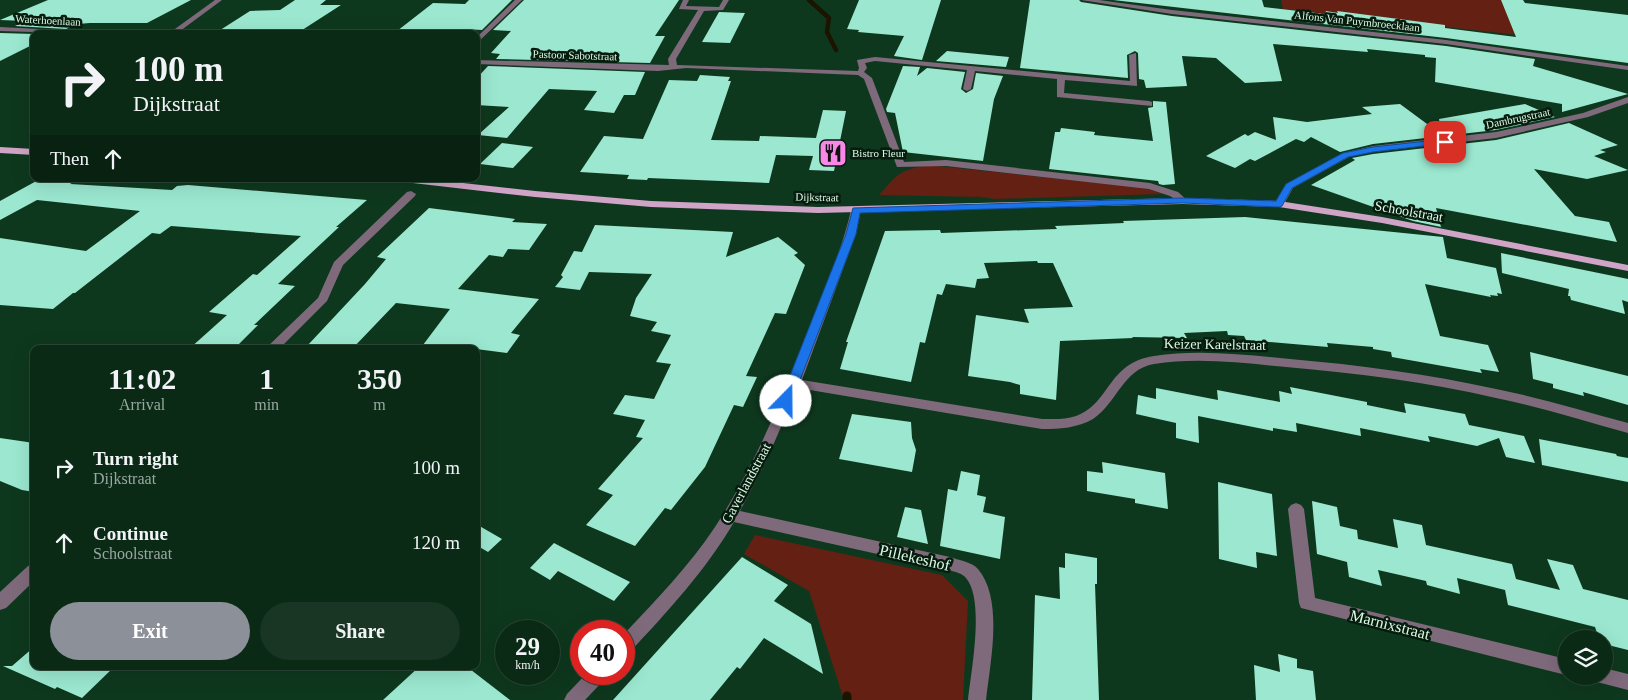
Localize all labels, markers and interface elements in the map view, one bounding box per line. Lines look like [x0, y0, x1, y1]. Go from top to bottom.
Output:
street label: Alfons Van Puymbroecklaan [1294, 8, 1421, 34]
street label: Waterhoenlaan [15, 12, 82, 28]
street label: Pastoor Sabotstraat [532, 48, 618, 62]
icon: right [50, 50, 115, 115]
text: 100 m [133, 50, 223, 89]
text: Dijkstraat [133, 91, 220, 116]
street label: Dambrugstraat [1485, 105, 1551, 131]
pin [1424, 121, 1466, 163]
icon: arrive [1431, 128, 1459, 156]
restaurant icon: Bistro Fleur [818, 138, 848, 168]
icon: ahead [99, 145, 127, 173]
place label: Bistro Fleur [852, 147, 905, 159]
text: Then [50, 148, 89, 169]
street label: Dijkstraat [795, 191, 839, 203]
street label: Schoolstraat [1374, 198, 1444, 225]
street label: Keizer Karelstraat [1164, 336, 1266, 353]
text: 11:02 [108, 362, 176, 395]
text: 1 [259, 362, 274, 395]
text: 350 [357, 362, 402, 395]
position arrow [759, 374, 811, 426]
text: Arrival [119, 396, 165, 413]
text: min [254, 396, 279, 413]
text: m [373, 396, 386, 413]
street label: Gaverlandstraat [719, 440, 774, 526]
text: Turn right [93, 448, 178, 469]
icon: right [50, 454, 78, 482]
text: 100 m [412, 457, 460, 478]
text: Dijkstraat [93, 470, 156, 487]
text: Continue [93, 523, 168, 544]
icon: ahead [50, 529, 78, 557]
text: 120 m [412, 532, 460, 553]
street label: Pillekeshof [878, 541, 953, 574]
text: Schoolstraat [93, 545, 172, 562]
button: Exit [50, 602, 250, 660]
button: Share [260, 602, 460, 660]
street label: Marnixstraat [1348, 606, 1432, 643]
speed limit sign: 40 [570, 620, 635, 685]
map controls [1558, 630, 1613, 685]
button: layers [1558, 630, 1613, 685]
text: 29 [515, 633, 540, 660]
text: km/h [515, 658, 540, 672]

